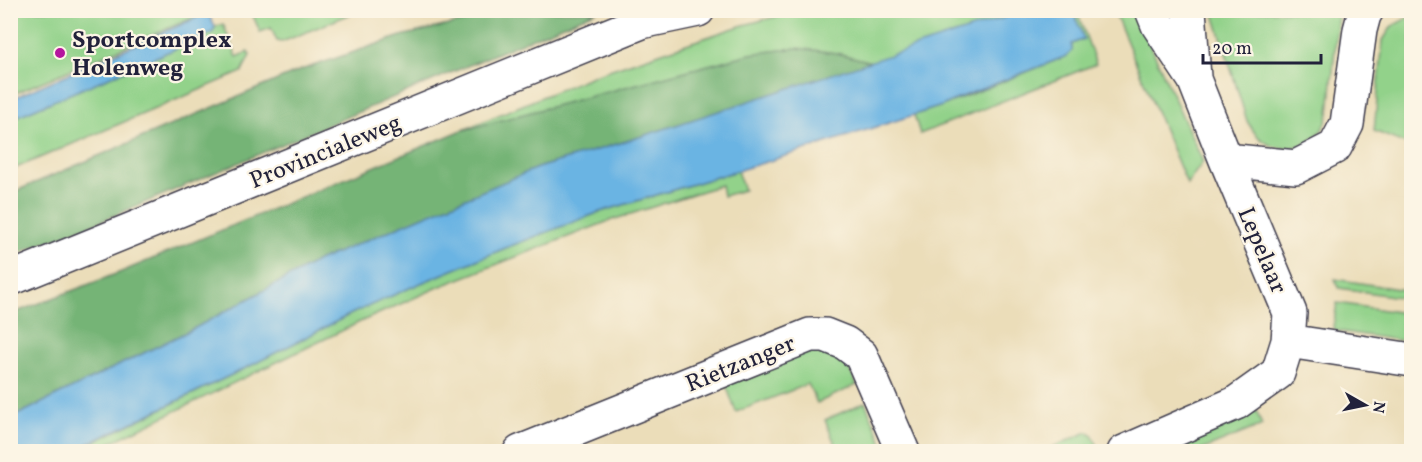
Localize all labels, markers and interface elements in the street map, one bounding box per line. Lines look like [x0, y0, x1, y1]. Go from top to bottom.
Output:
place label: Sportcomplex Holenweg [72, 24, 231, 86]
scale bar [1203, 27, 1322, 65]
text: 20 m [1212, 37, 1252, 62]
marker: Sportcomplex Holenweg [53, 46, 67, 60]
street label: Provincialeweg [245, 107, 407, 199]
street label: Lepelaar [1228, 202, 1295, 299]
street label: Rietzanger [681, 327, 801, 402]
north arrow [1335, 375, 1395, 435]
text: N [1366, 400, 1390, 415]

